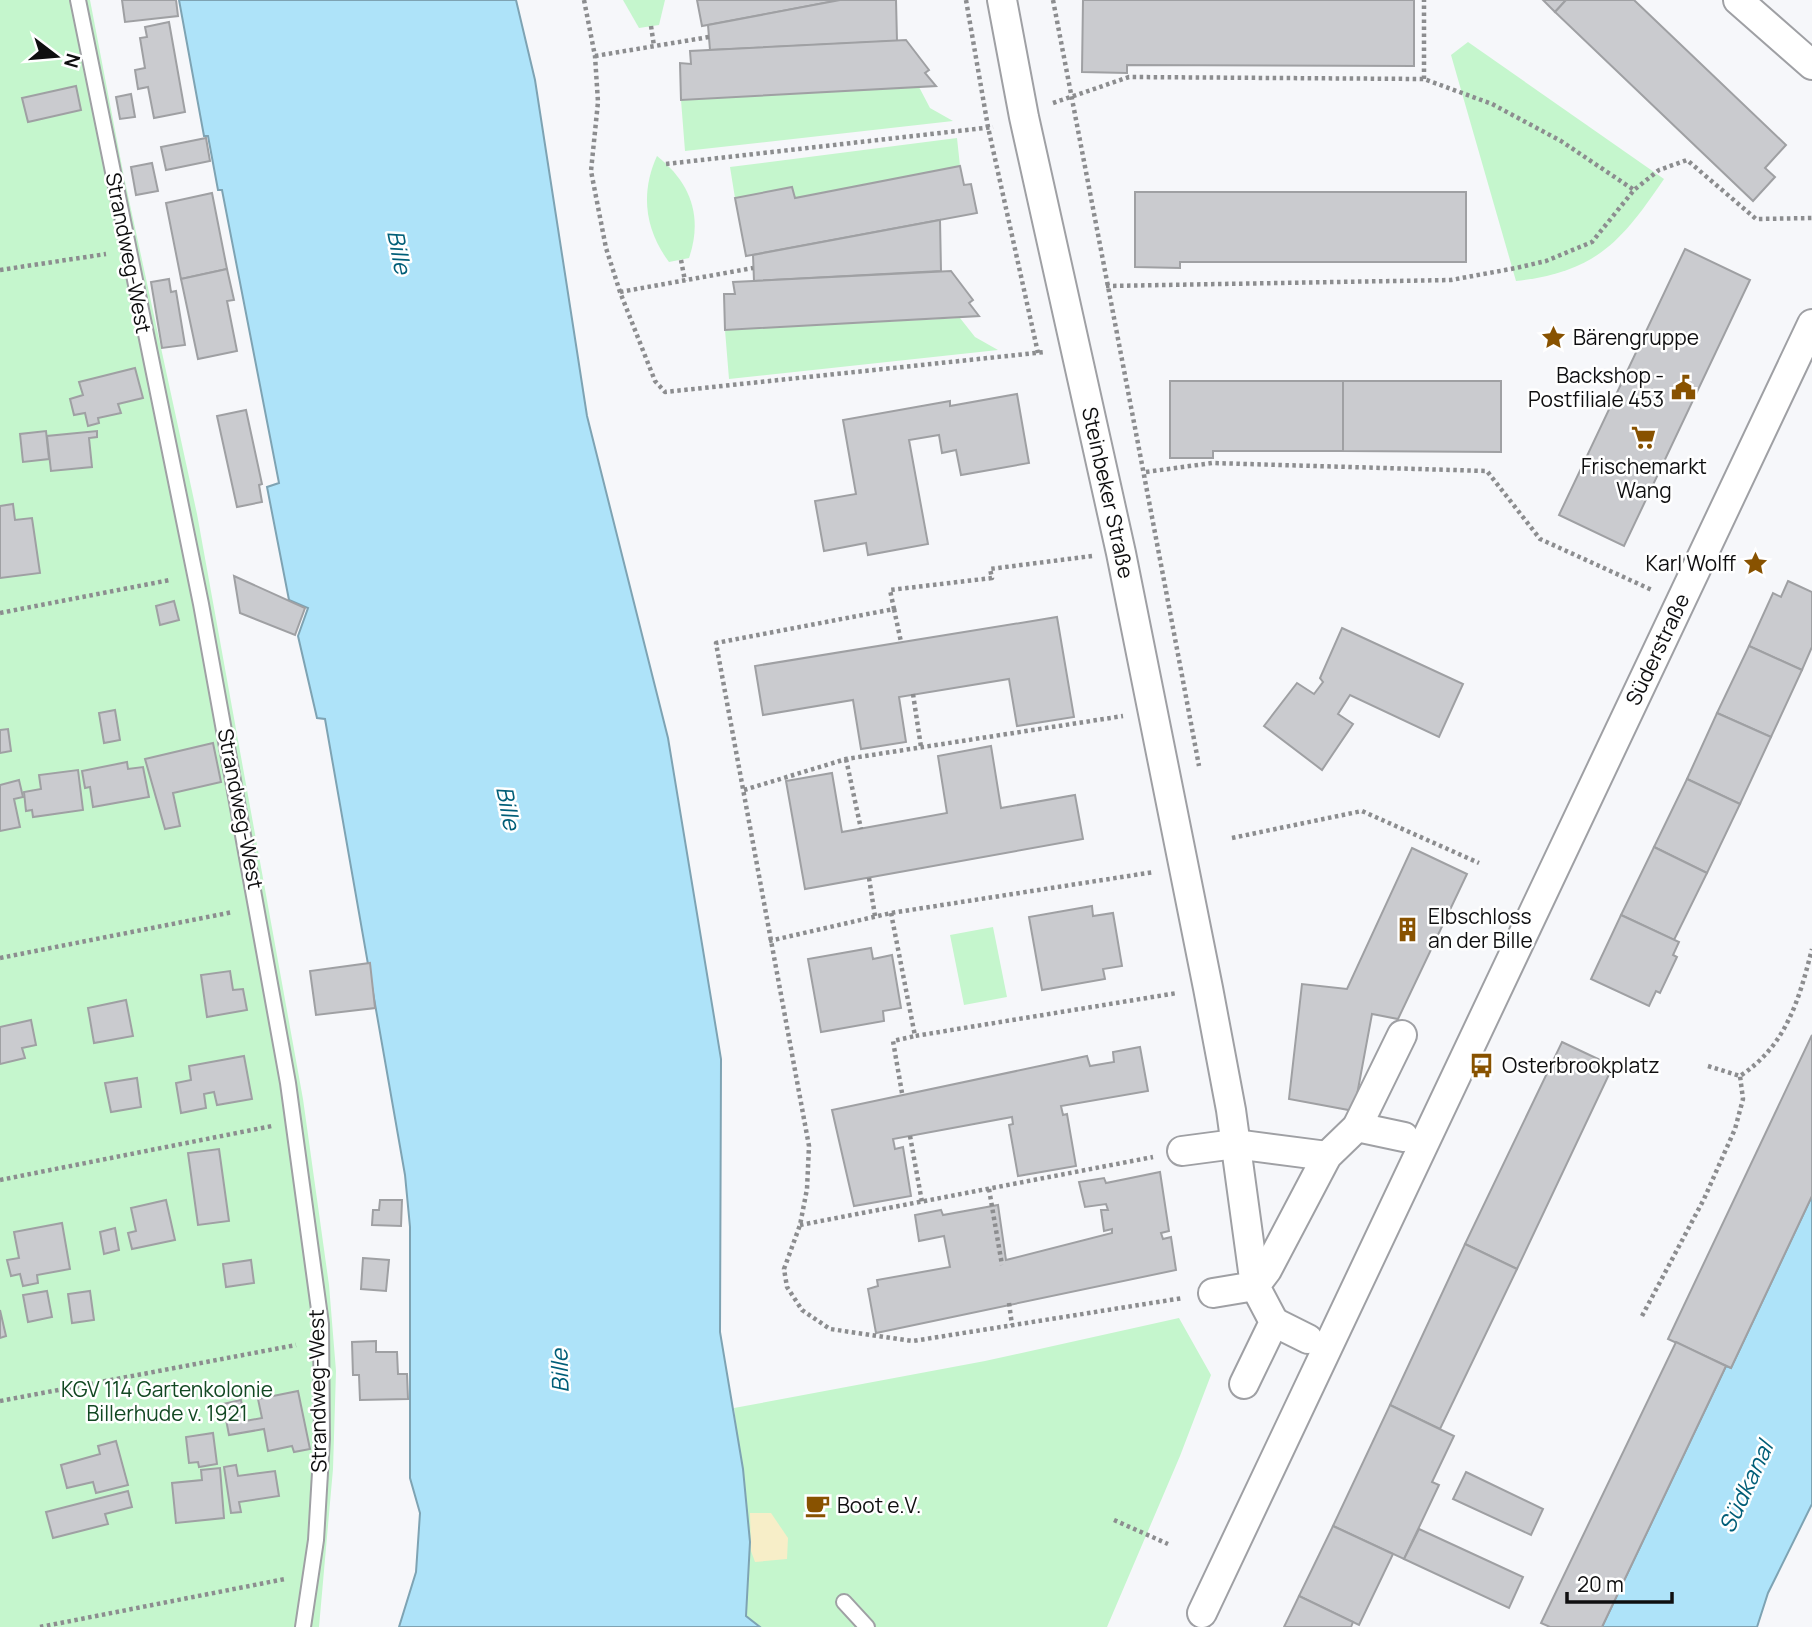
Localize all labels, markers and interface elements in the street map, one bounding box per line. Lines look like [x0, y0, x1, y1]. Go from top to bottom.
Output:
north arrow [21, 21, 91, 91]
text: N [58, 51, 87, 71]
street label: Strandweg-West [100, 170, 158, 336]
water label: Bille [380, 227, 420, 278]
place label: Bärengruppe [1573, 323, 1699, 351]
place icon: Bärengruppe [1539, 324, 1567, 352]
place label: Backshop - Postfiliale 453 [1528, 361, 1664, 413]
public building icon: Backshop - Postfiliale 453 [1670, 374, 1698, 402]
street label: Steinbeker Straße [1076, 404, 1141, 581]
supermarket icon: Frischemarkt Wang [1630, 424, 1658, 452]
place label: Frischemarkt Wang [1581, 452, 1707, 504]
place label: Karl Wolff [1646, 549, 1736, 577]
place icon: Karl Wolff [1742, 550, 1770, 578]
street label: Süderstraße [1619, 589, 1696, 709]
street label: Strandweg-West [212, 726, 270, 892]
water label: Bille [489, 783, 529, 834]
place label: Elbschloss an der Bille [1428, 902, 1533, 954]
building icon: Elbschloss an der Bille [1394, 915, 1422, 943]
place label: Osterbrookplatz [1502, 1051, 1660, 1079]
bus stop icon: Osterbrookplatz [1468, 1052, 1496, 1080]
street label: Strandweg-West [302, 1309, 332, 1473]
water label: Bille [542, 1347, 576, 1393]
park label: KGV 114 Gartenkolonie Billerhude v. 1921 [61, 1375, 273, 1427]
water label: Südkanal [1710, 1433, 1781, 1538]
place label: Boot e.V. [837, 1491, 921, 1519]
cafe icon: Boot e.V. [803, 1492, 831, 1520]
scale bar [1567, 1560, 1672, 1604]
text: 20 m [1577, 1570, 1624, 1598]

